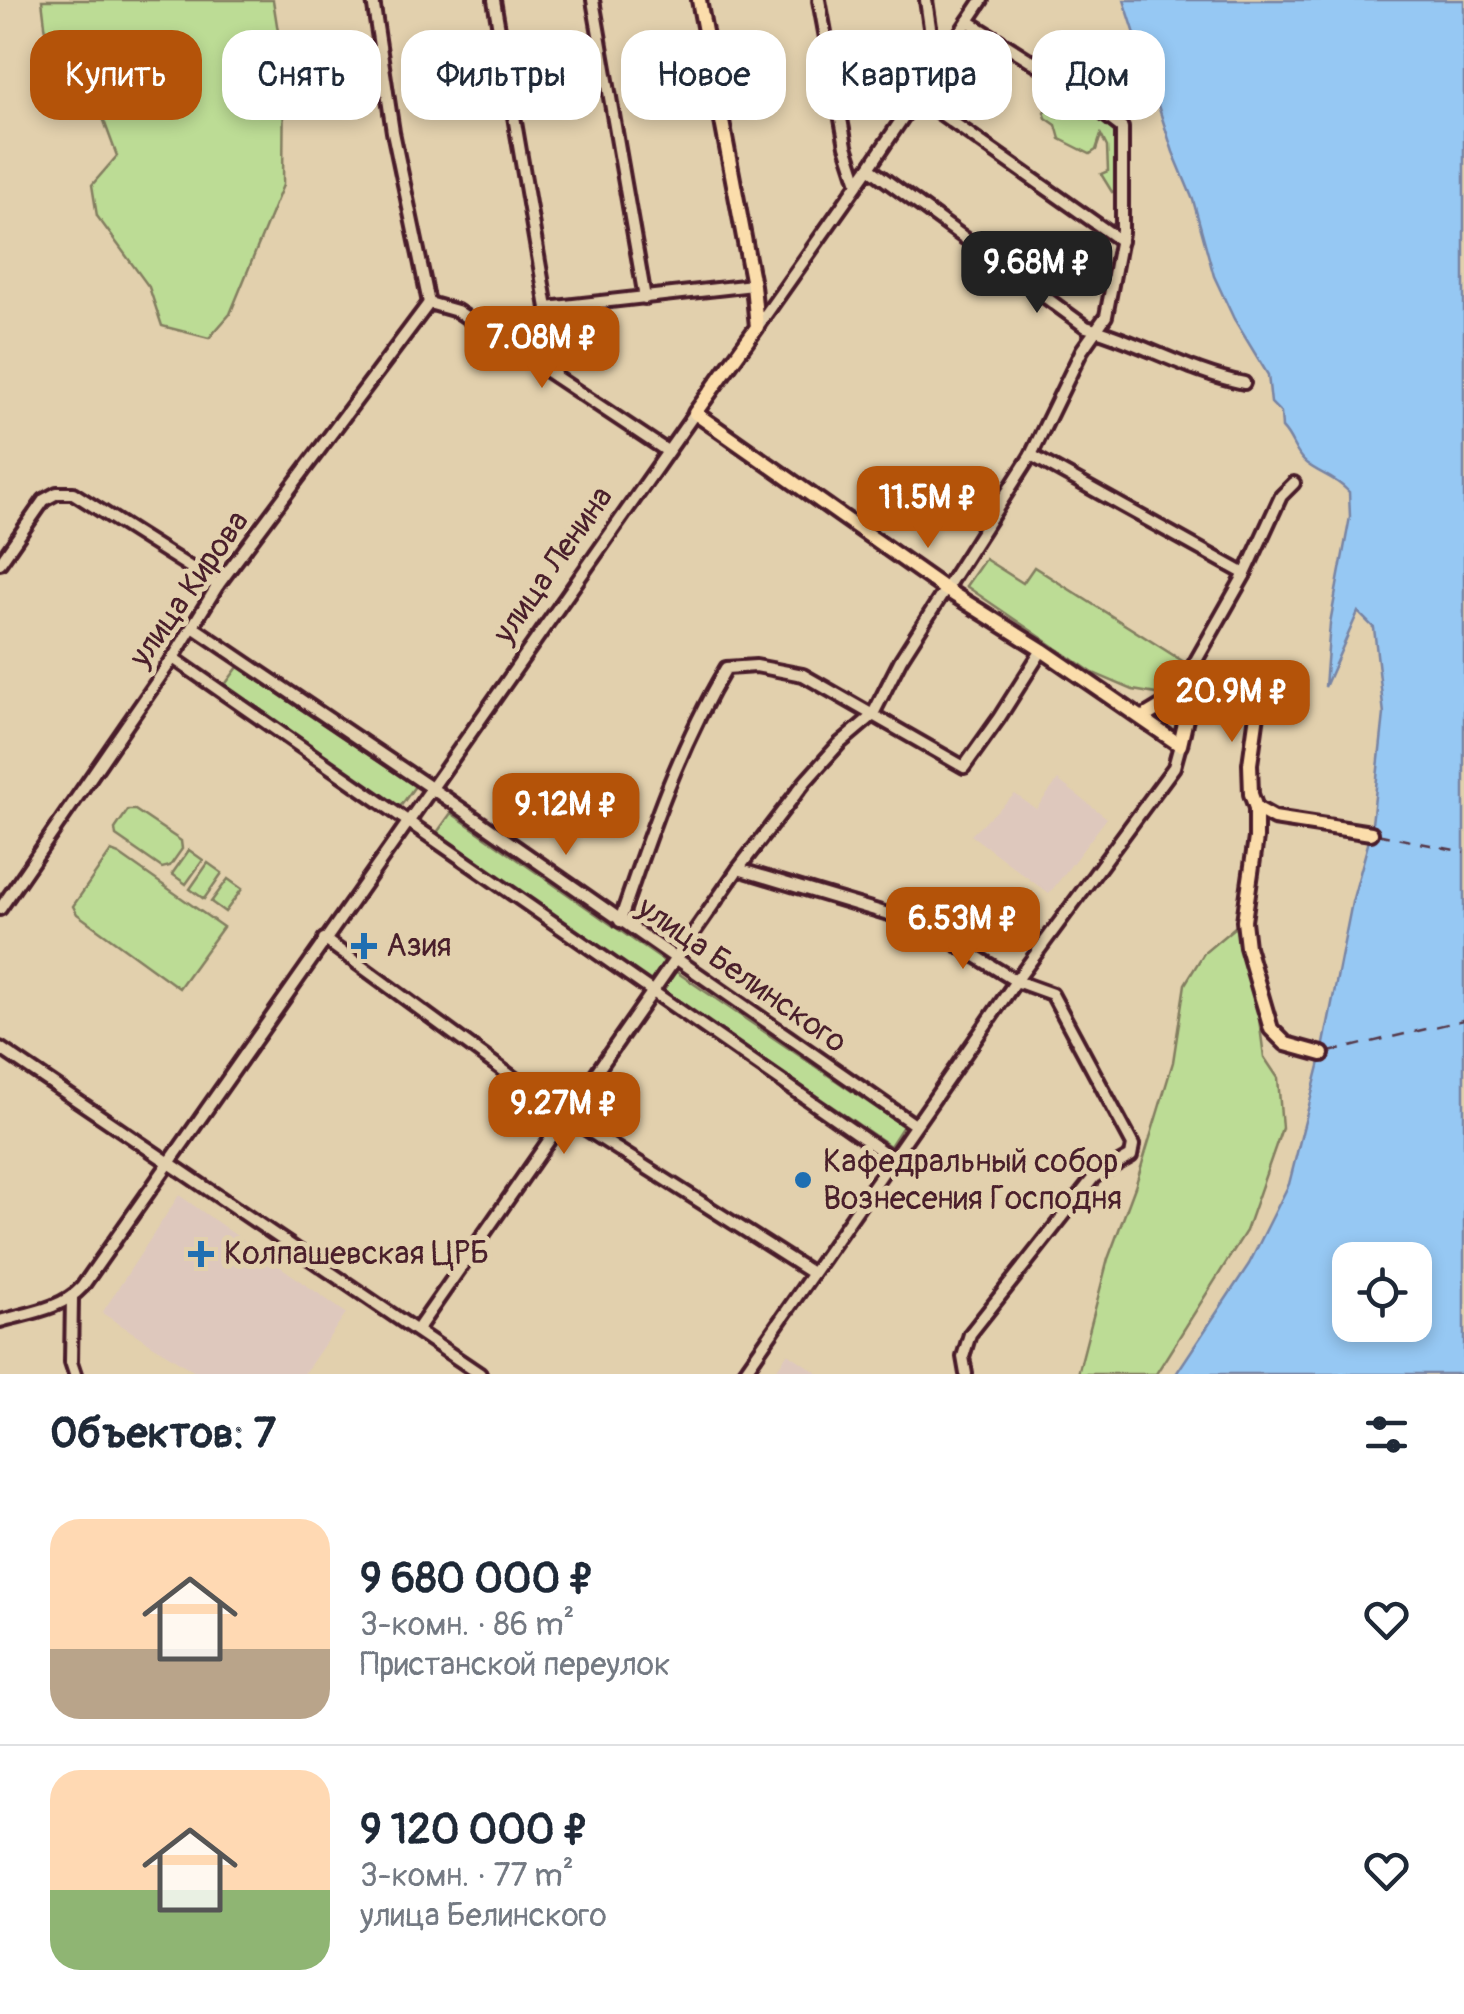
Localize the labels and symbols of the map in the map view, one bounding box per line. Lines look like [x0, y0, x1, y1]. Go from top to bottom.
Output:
pin: 9.68M ₽ [945, 231, 1129, 316]
pin: 7.08M ₽ [450, 306, 634, 391]
pin: 11.5M ₽ [836, 466, 1020, 551]
street label: улица Ленина [484, 479, 622, 652]
street label: улица Кирова [120, 503, 258, 676]
pin: 20.9M ₽ [1140, 660, 1324, 745]
pin: 9.12M ₽ [474, 773, 658, 858]
street label: улица Белинского [629, 887, 855, 1062]
pin: 6.53M ₽ [871, 887, 1055, 972]
place label: Азия [386, 926, 451, 966]
marker: Азия [351, 933, 377, 959]
pin: 9.27M ₽ [472, 1072, 656, 1157]
place label: Кафедральный собор Вознесения Господня [823, 1142, 1122, 1219]
marker: Кафедральный собор Вознесения Господня [792, 1169, 814, 1191]
place label: Колпашевская ЦРБ [224, 1234, 489, 1274]
marker: Колпашевская ЦРБ [188, 1241, 214, 1267]

